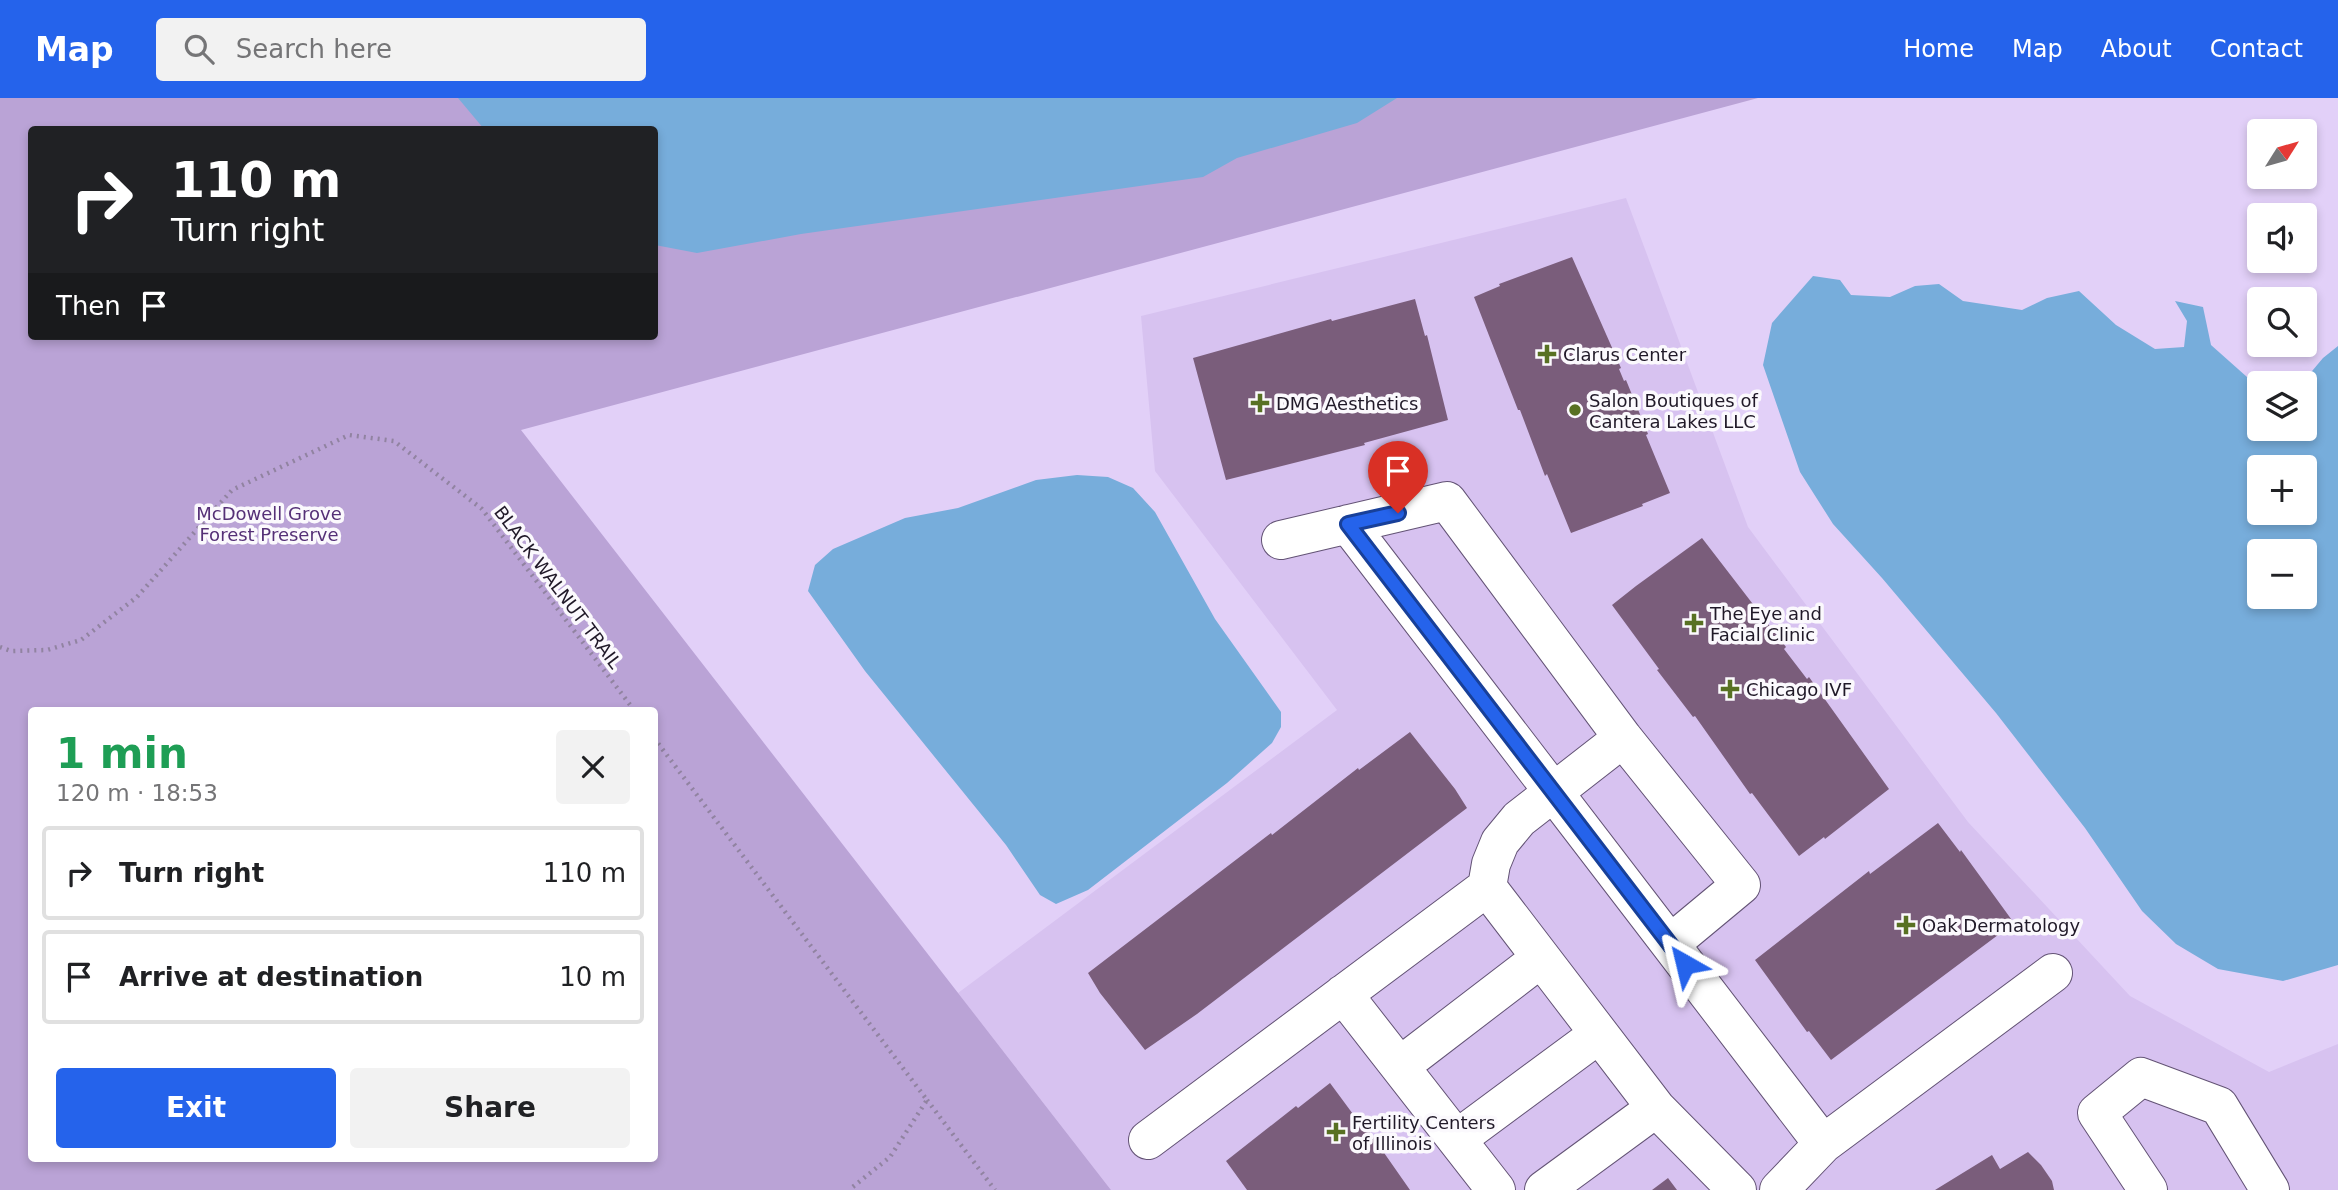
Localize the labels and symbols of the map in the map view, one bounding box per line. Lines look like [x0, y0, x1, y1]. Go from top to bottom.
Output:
north arrow [2247, 119, 2317, 189]
marker: Clarus Center [1537, 344, 1557, 364]
place label: Clarus Center [1563, 344, 1687, 365]
place label: Salon Boutiques of Cantera Lakes LLC [1589, 390, 1758, 432]
marker: DMG Aesthetics [1250, 393, 1270, 413]
place label: DMG Aesthetics [1276, 393, 1418, 414]
marker: Salon Boutiques of Cantera Lakes LLC [1567, 402, 1583, 418]
pin [1368, 441, 1428, 513]
street label: BLACK WALNUT TRAIL [490, 502, 626, 672]
park label: McDowell Grove Forest Preserve [196, 503, 342, 545]
place label: The Eye and Facial Clinic [1709, 603, 1822, 645]
marker: The Eye and Facial Clinic [1684, 613, 1704, 633]
marker: Chicago IVF [1720, 679, 1740, 699]
place label: Chicago IVF [1746, 679, 1852, 700]
marker: Oak Dermatology [1896, 915, 1916, 935]
place label: Oak Dermatology [1922, 915, 2080, 936]
position arrow [1648, 927, 1722, 1001]
place label: Fertility Centers of Illinois [1352, 1112, 1495, 1154]
marker: Fertility Centers of Illinois [1326, 1122, 1346, 1142]

